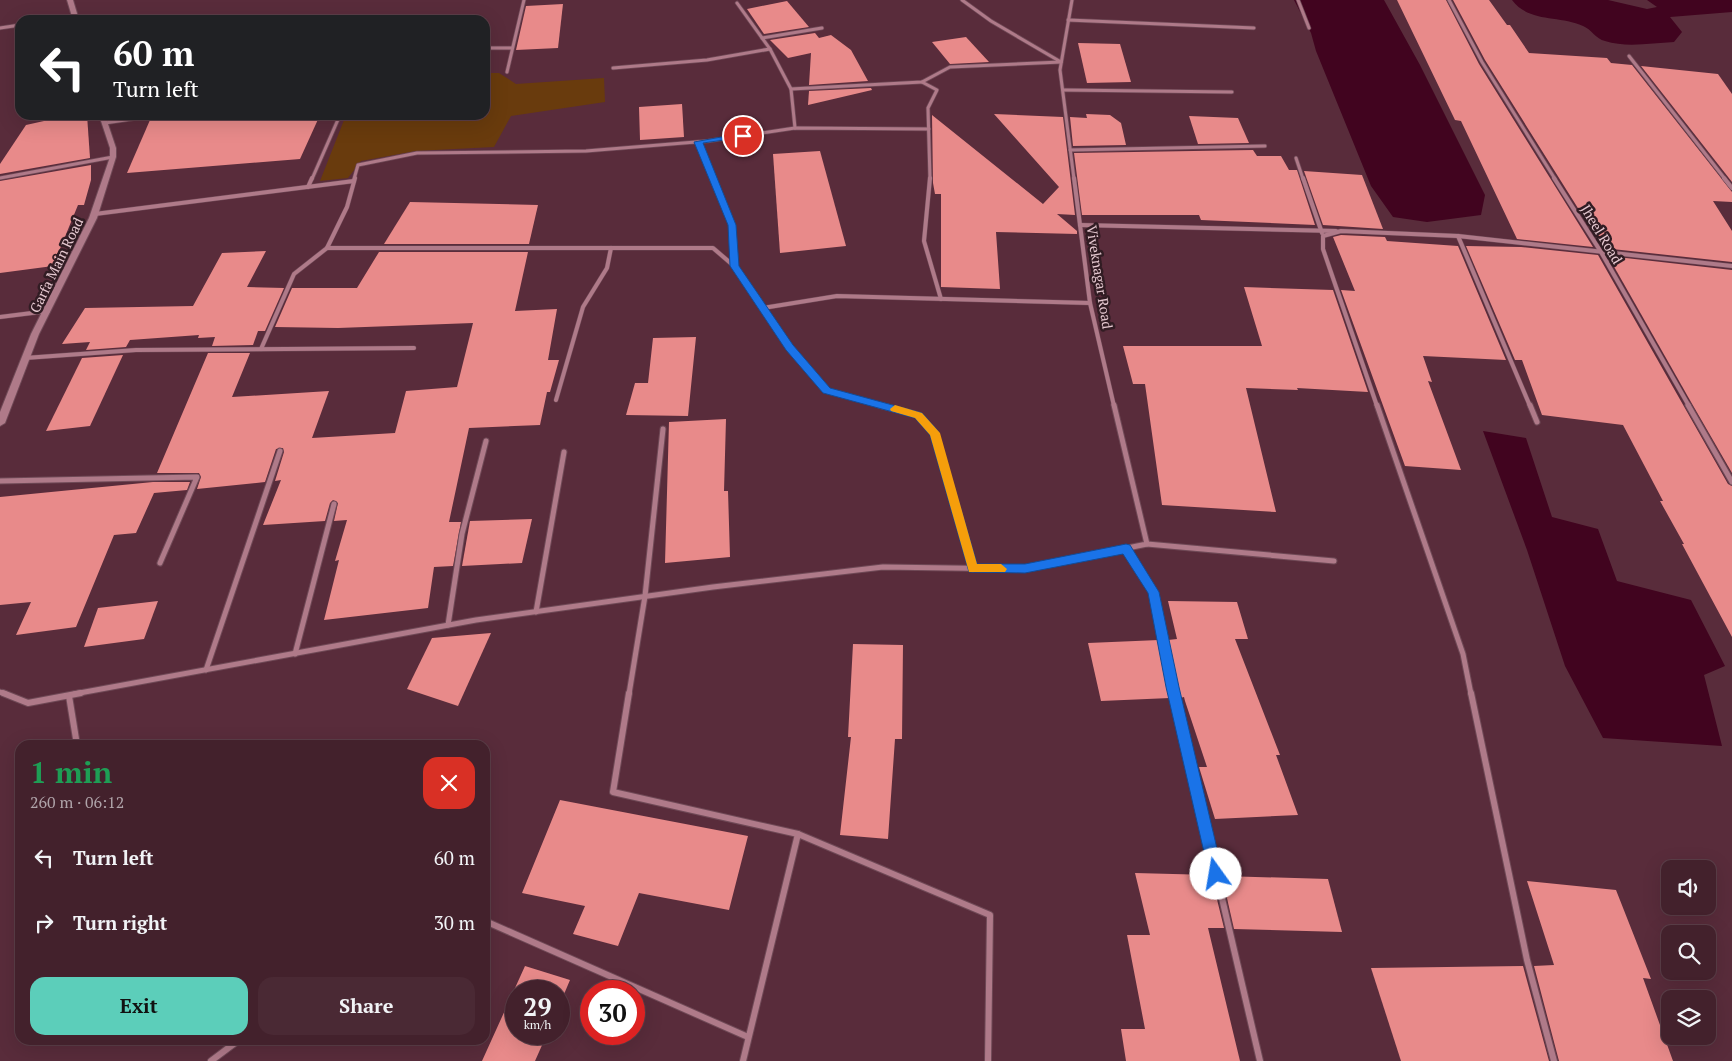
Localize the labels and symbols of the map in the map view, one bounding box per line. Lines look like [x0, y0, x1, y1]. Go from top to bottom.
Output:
pin [722, 115, 764, 157]
street label: Jheel Road [1577, 201, 1627, 267]
street label: Garfa Main Road [25, 214, 87, 316]
street label: Viveknagar Road [1082, 224, 1118, 330]
position arrow [1189, 847, 1241, 899]
speed limit sign: 30 [580, 980, 645, 1045]

